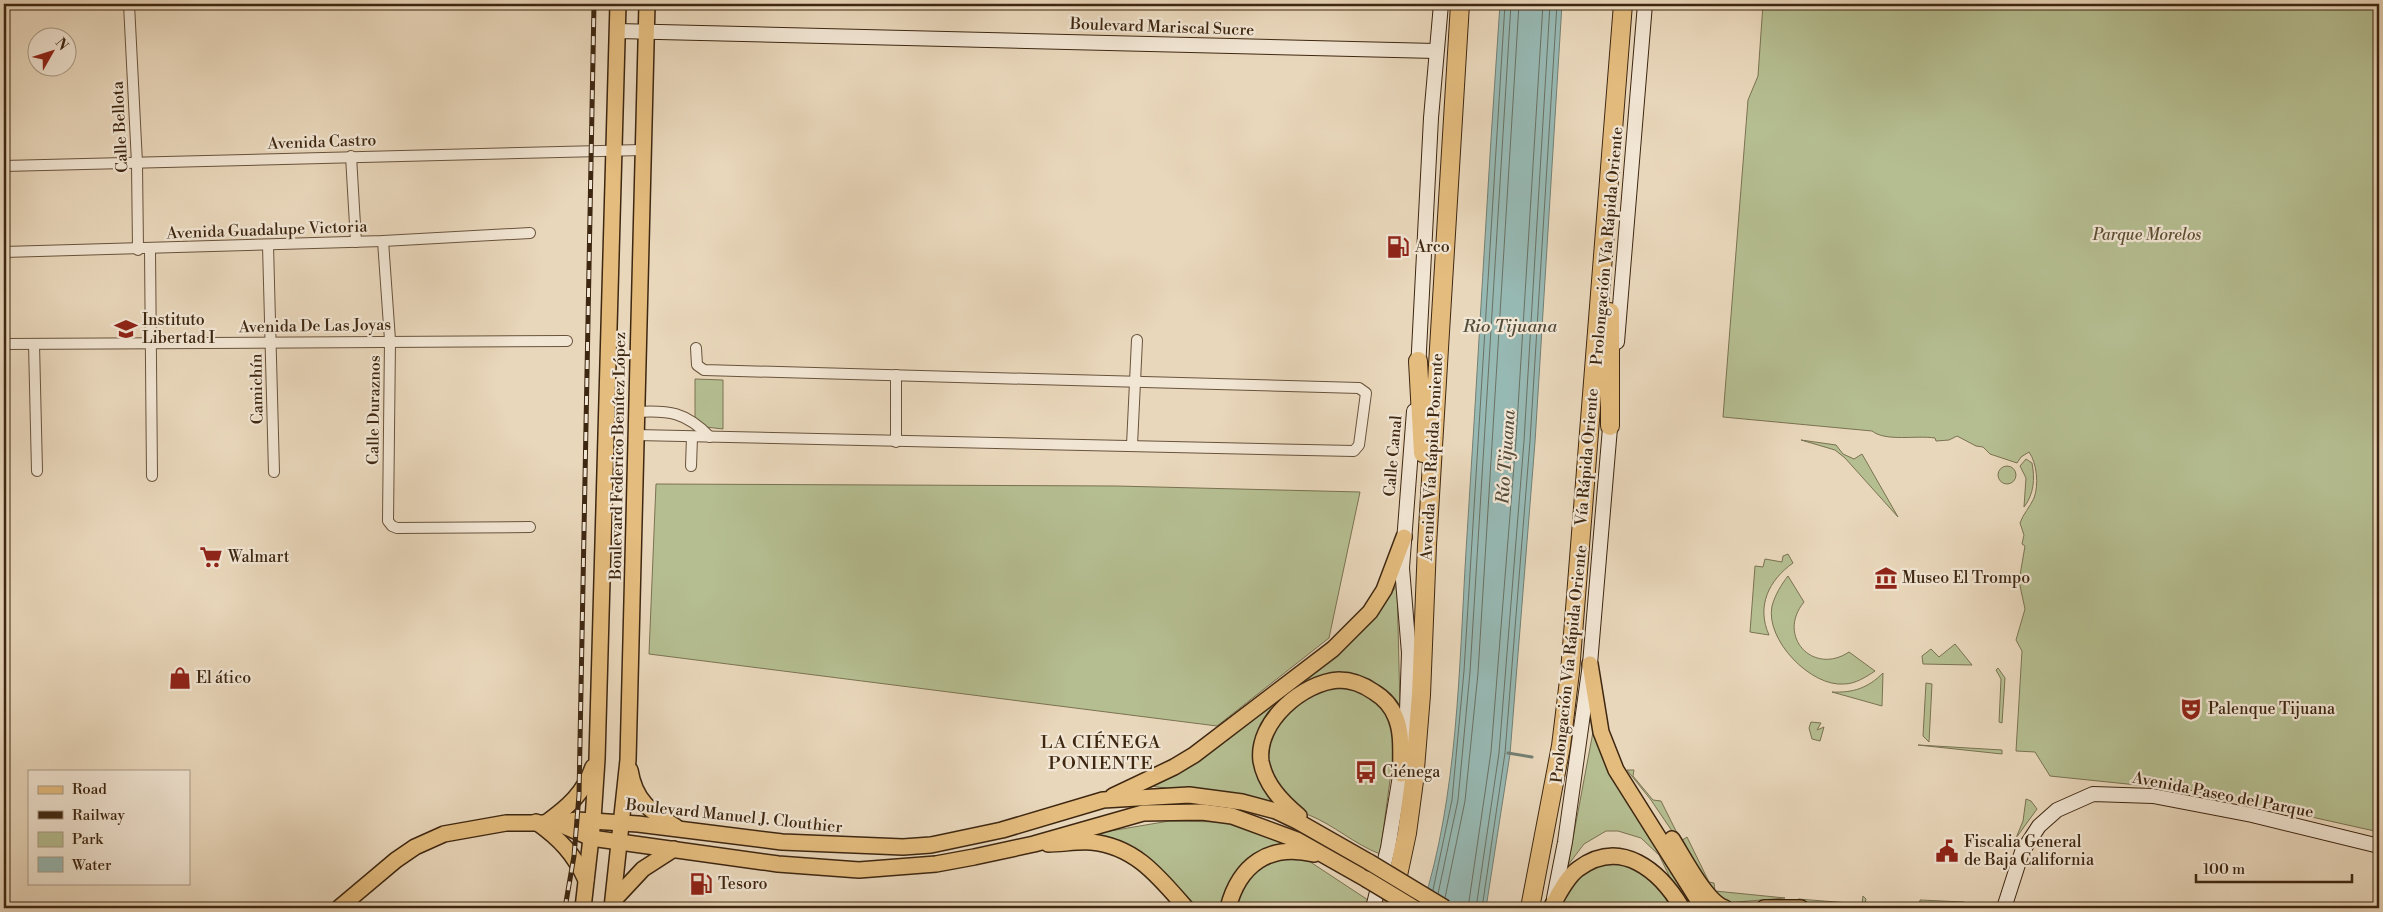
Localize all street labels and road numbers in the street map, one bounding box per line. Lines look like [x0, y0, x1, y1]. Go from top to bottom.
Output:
street label: Boulevard Mariscal Sucre [1068, 14, 1255, 40]
street label: Calle Bellota [108, 80, 132, 173]
street label: Prolongación Vía Rápida Oriente [1587, 126, 1627, 366]
street label: Avenida Castro [266, 130, 377, 154]
street label: Avenida Guadalupe Victoria [165, 216, 369, 244]
street label: Avenida De Las Joyas [238, 315, 391, 337]
street label: Boulevard Federico Benítez López [606, 332, 630, 581]
street label: Camichín [246, 353, 268, 425]
street label: Avenida Vía Rápida Poniente [1417, 353, 1447, 562]
street label: Calle Duraznos [363, 355, 385, 465]
street label: Vía Rápida Oriente [1571, 387, 1603, 528]
street label: Calle Canal [1379, 414, 1407, 497]
street label: Prolongación Vía Rápida Oriente [1547, 544, 1591, 784]
street label: Avenida Paseo del Parque [2130, 767, 2315, 822]
street label: Boulevard Manuel J. Clouthier [624, 795, 843, 837]

